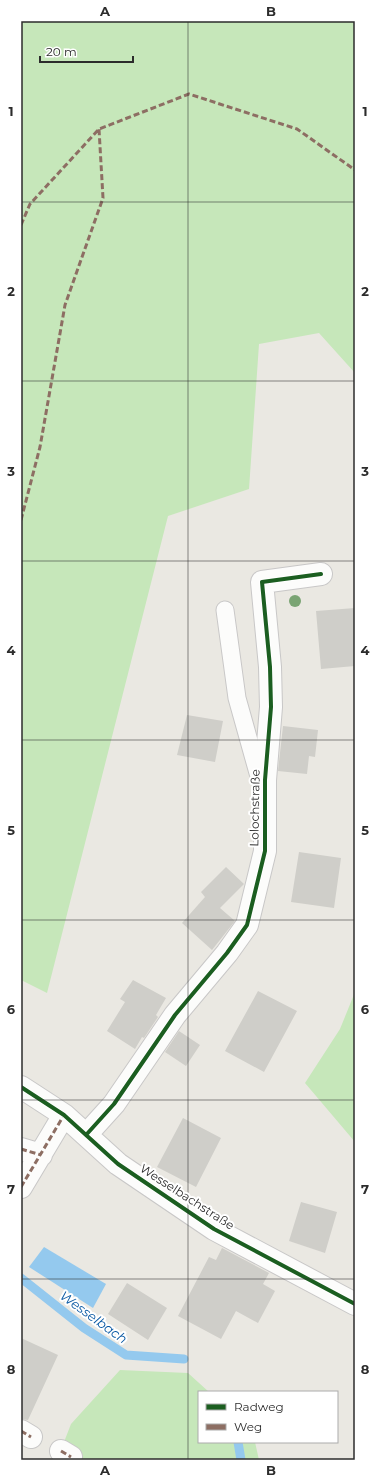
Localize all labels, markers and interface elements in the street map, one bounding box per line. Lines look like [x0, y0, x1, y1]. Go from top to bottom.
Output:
text: A [99, 3, 111, 19]
text: B [266, 3, 276, 19]
scale bar [40, 38, 133, 64]
text: 20 m [46, 44, 77, 59]
text: 1 [8, 103, 14, 119]
text: 1 [362, 103, 368, 119]
text: 2 [7, 283, 15, 299]
text: 2 [361, 283, 369, 299]
text: 3 [6, 463, 15, 479]
text: 3 [360, 463, 369, 479]
text: 4 [7, 642, 16, 658]
text: 4 [361, 642, 370, 658]
street label: Lolochstraße [246, 769, 263, 847]
text: 5 [7, 822, 15, 838]
text: 5 [361, 822, 369, 838]
text: 6 [7, 1001, 16, 1017]
text: 6 [361, 1001, 370, 1017]
street label: Wesselbachstraße [137, 1160, 237, 1233]
text: 7 [7, 1181, 15, 1197]
text: 7 [361, 1181, 369, 1197]
water label: Wesselbach [57, 1287, 131, 1347]
text: 8 [7, 1361, 16, 1377]
text: 8 [361, 1361, 370, 1377]
legend [198, 1391, 338, 1443]
text: Radweg [234, 1399, 284, 1414]
text: Weg [234, 1419, 262, 1434]
text: A [99, 1462, 111, 1478]
text: B [266, 1462, 276, 1478]

